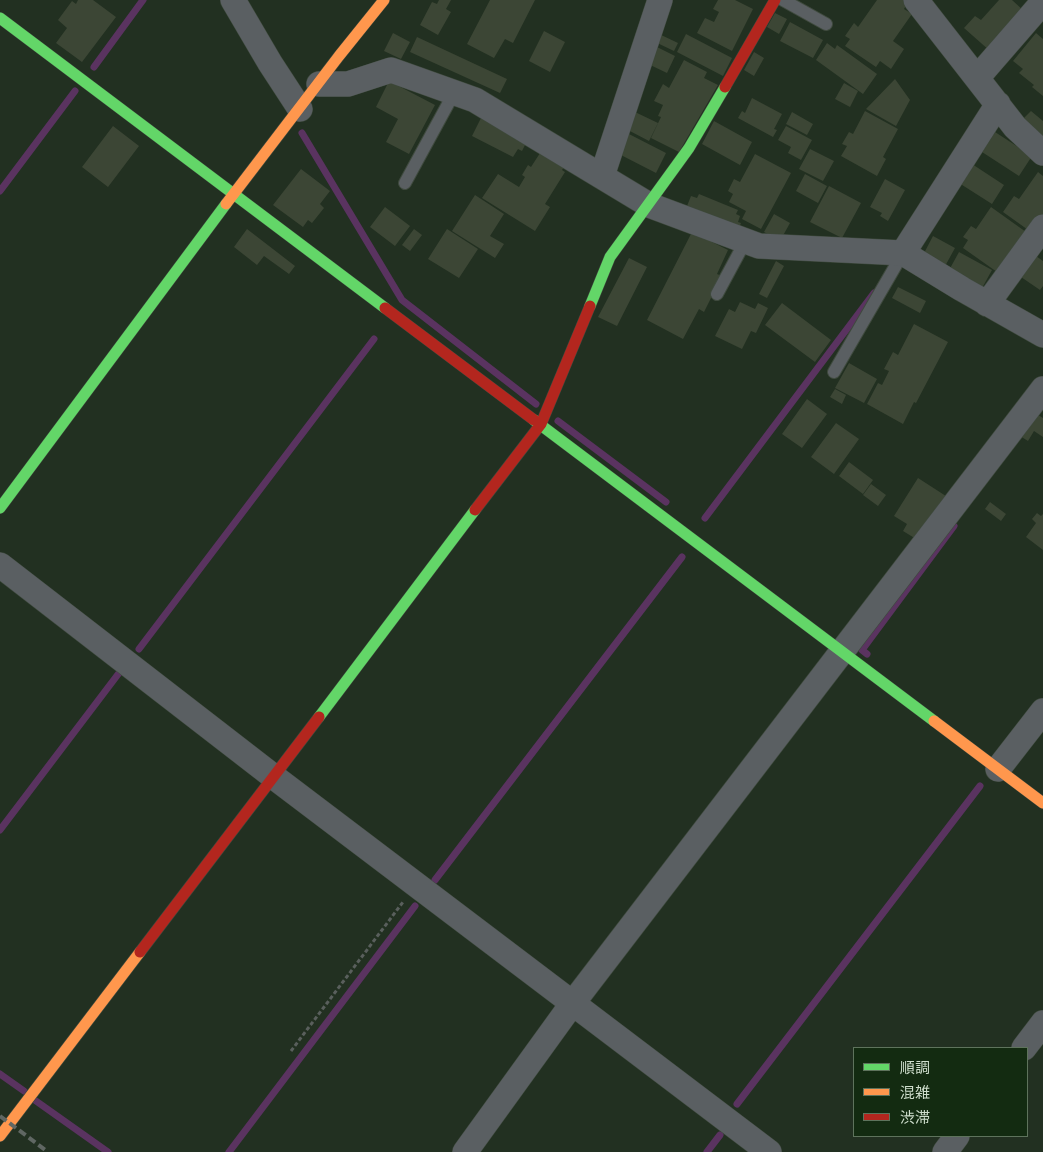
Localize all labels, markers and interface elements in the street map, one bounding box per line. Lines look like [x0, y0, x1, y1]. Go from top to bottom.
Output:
legend [853, 1047, 1028, 1137]
text: 順調 [900, 1058, 930, 1077]
text: 混雑 [900, 1083, 930, 1102]
text: 渋滞 [900, 1108, 930, 1127]

